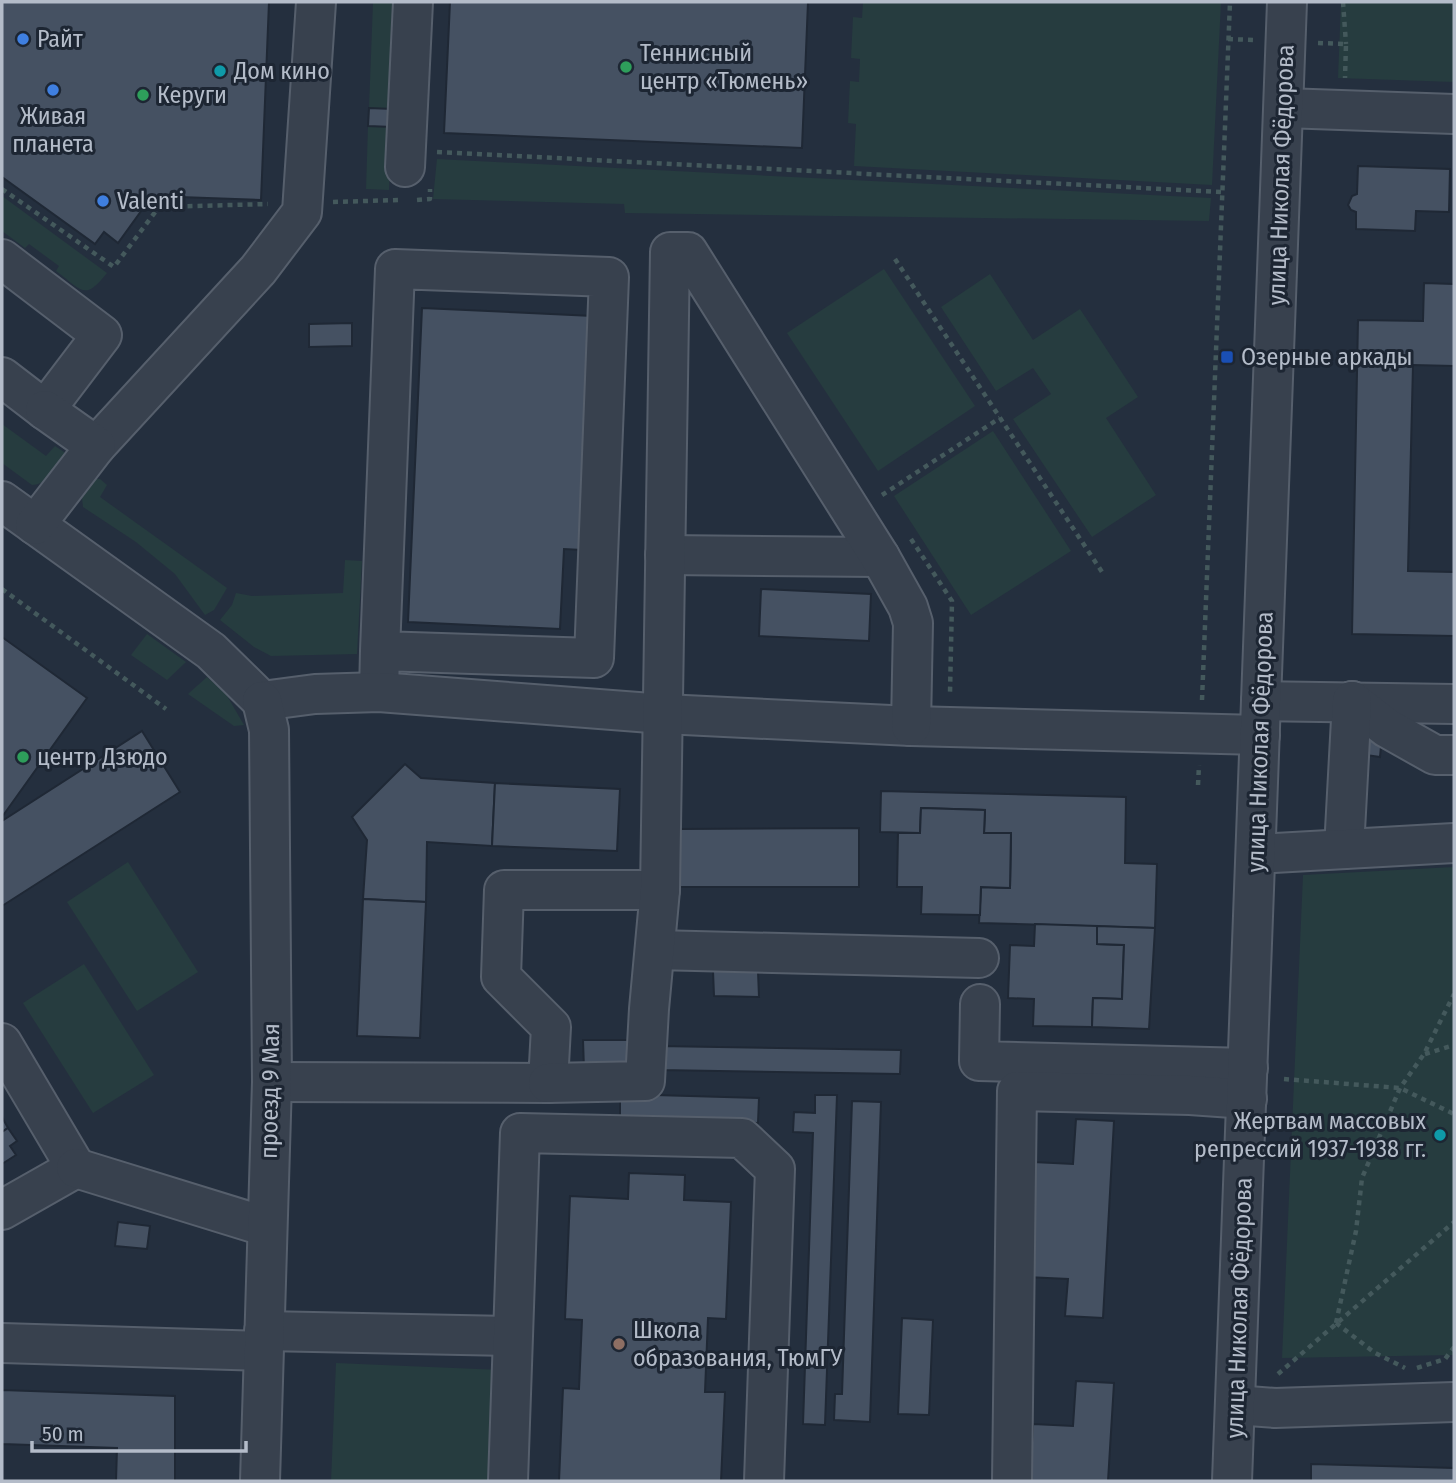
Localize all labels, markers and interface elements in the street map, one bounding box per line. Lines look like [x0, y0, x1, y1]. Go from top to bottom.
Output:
place label: Райт [37, 25, 83, 53]
marker: Райт [15, 31, 31, 47]
place label: Теннисный центр «Тюмень» [640, 39, 808, 95]
street label: улица Николая Фёдорова [1262, 44, 1300, 306]
place label: Дом кино [233, 57, 330, 85]
marker: Теннисный центр «Тюмень» [618, 59, 634, 75]
marker: Дом кино [212, 63, 228, 79]
place label: Керуги [157, 81, 227, 109]
marker: Живая планета [45, 82, 61, 98]
marker: Керуги [135, 87, 151, 103]
place label: Живая планета [12, 102, 94, 158]
place label: Valenti [117, 187, 184, 215]
marker: Valenti [95, 193, 111, 209]
place label: Озерные аркады [1241, 343, 1413, 371]
marker: Озерные аркады [1219, 349, 1235, 365]
street label: улица Николая Фёдорова [1241, 611, 1279, 873]
place label: центр Дзюдо [37, 743, 168, 771]
marker: центр Дзюдо [15, 749, 31, 765]
street label: проезд 9 Мая [255, 1023, 285, 1159]
place label: Жертвам массовых репрессий 1937-1938 гг. [1194, 1107, 1426, 1163]
marker: Жертвам массовых репрессий 1937-1938 гг. [1432, 1127, 1448, 1143]
street label: улица Николая Фёдорова [1220, 1177, 1258, 1439]
place label: Школа образования, ТюмГУ [633, 1316, 842, 1372]
marker: Школа образования, ТюмГУ [611, 1336, 627, 1352]
scale bar [32, 1410, 245, 1454]
text: 50 m [42, 1421, 84, 1447]

